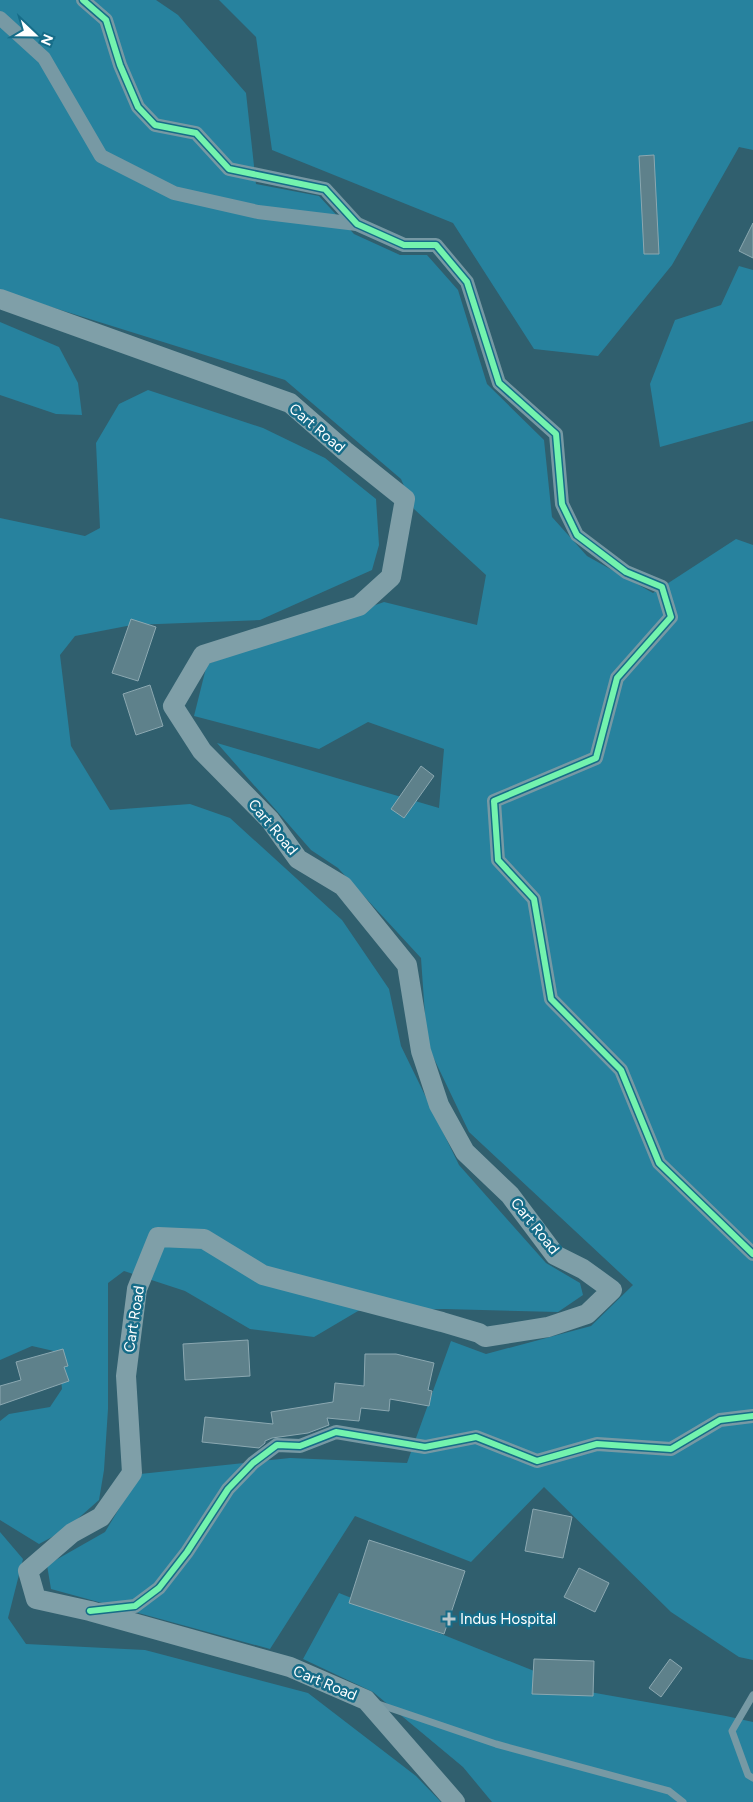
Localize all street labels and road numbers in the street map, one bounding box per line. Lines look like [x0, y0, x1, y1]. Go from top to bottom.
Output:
street label: Cart Road [285, 399, 349, 457]
street label: Cart Road [244, 795, 302, 859]
street label: Cart Road [507, 1194, 563, 1258]
street label: Cart Road [120, 1284, 148, 1354]
street label: Cart Road [290, 1662, 360, 1704]

